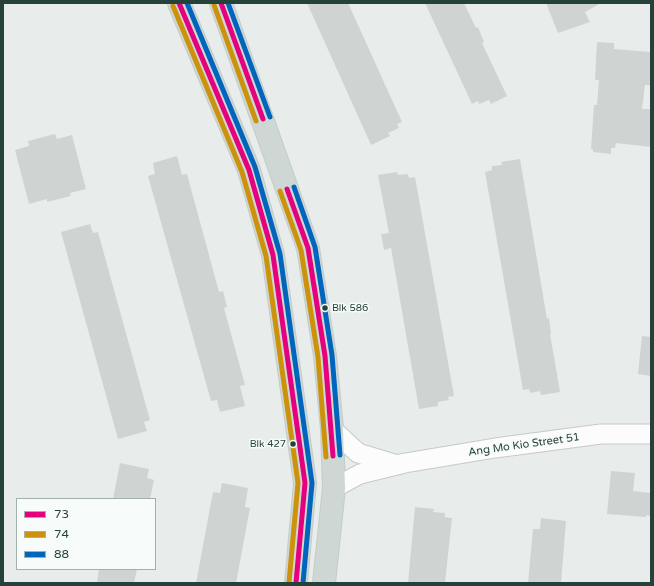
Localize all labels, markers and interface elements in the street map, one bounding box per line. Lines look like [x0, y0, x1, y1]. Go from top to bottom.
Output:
place label: Blk 586 [332, 302, 368, 314]
marker: Blk 586 [320, 303, 330, 313]
street label: Ang Mo Kio Street 51 [467, 431, 581, 459]
place label: Blk 427 [250, 438, 286, 450]
marker: Blk 427 [288, 439, 298, 449]
legend [16, 498, 156, 570]
text: 73 [54, 507, 69, 521]
text: 74 [54, 527, 69, 541]
text: 88 [54, 547, 69, 561]

